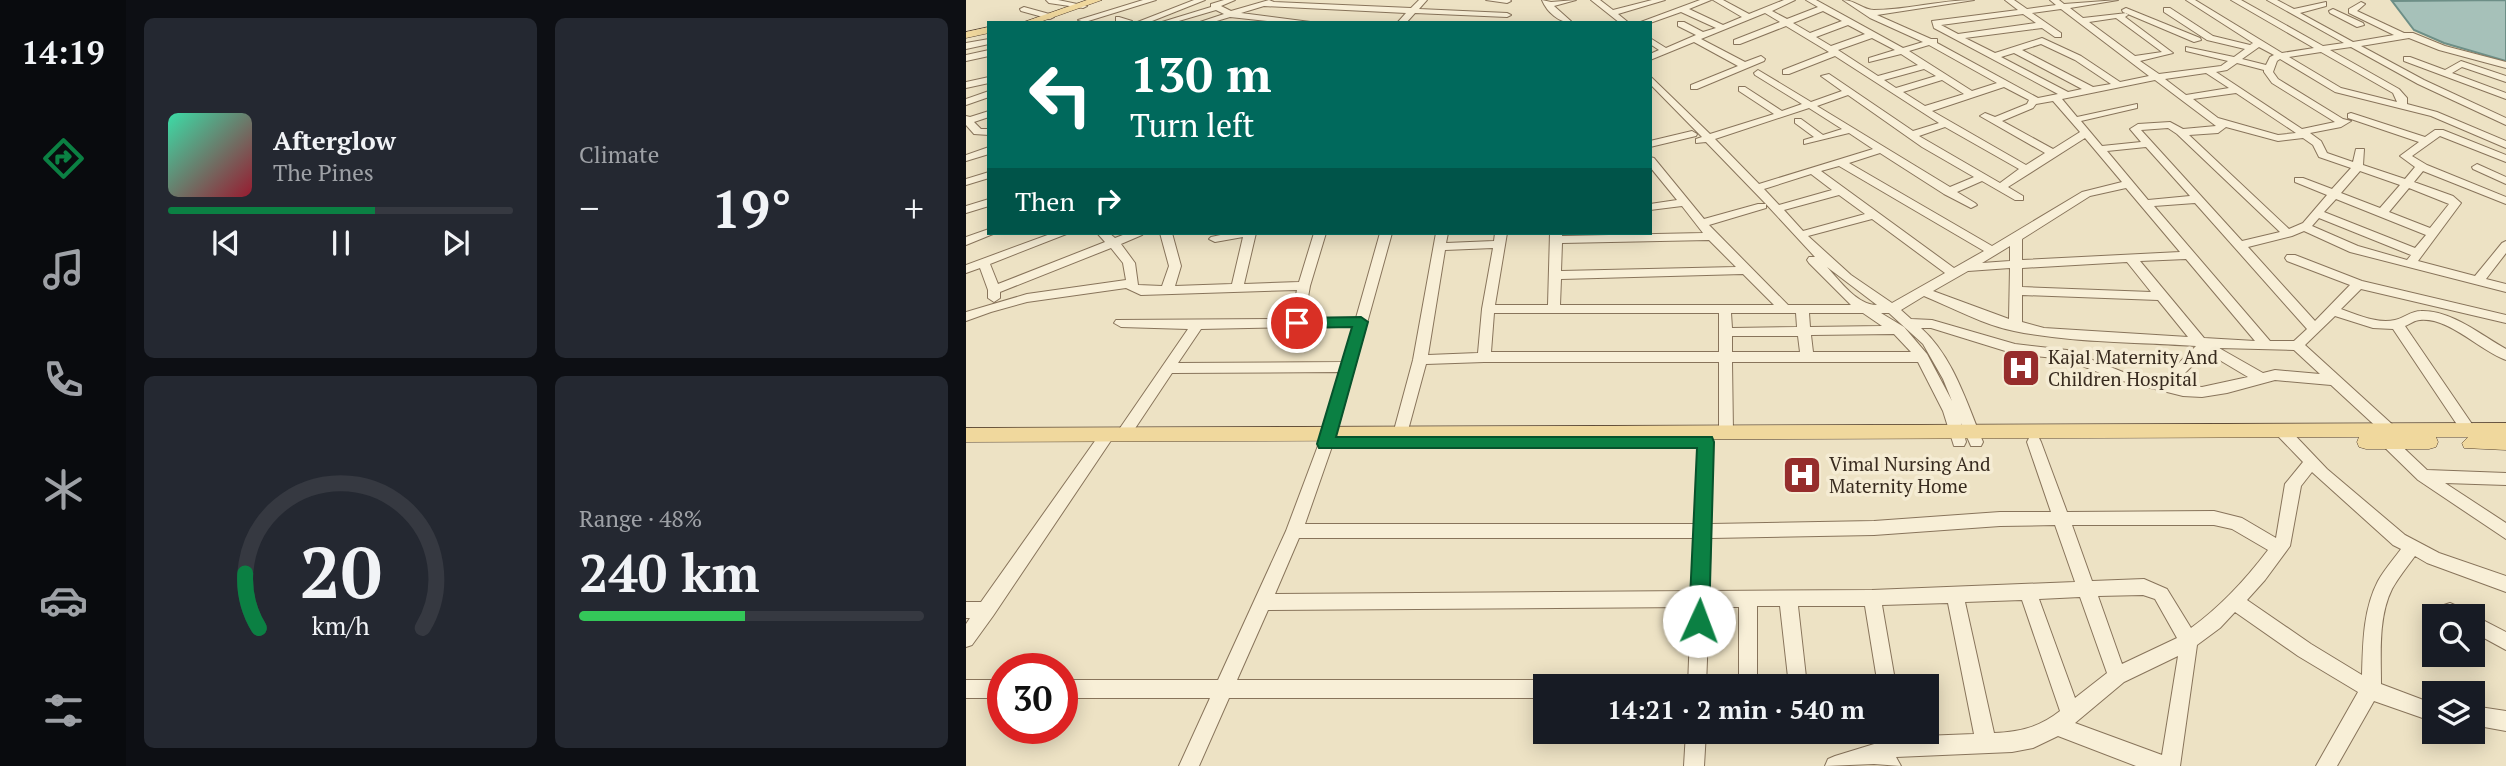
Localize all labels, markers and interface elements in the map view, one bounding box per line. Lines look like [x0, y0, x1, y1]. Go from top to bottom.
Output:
text: 14:19 [21, 31, 105, 73]
text: 130 m [1130, 41, 1272, 106]
icon: left [1015, 49, 1106, 140]
text: Turn left [1130, 104, 1254, 146]
text: Afterglow [273, 123, 396, 157]
icon: directions [39, 134, 88, 183]
text: Climate [579, 139, 659, 170]
text: The Pines [273, 157, 374, 188]
text: 19° [711, 174, 792, 243]
icon: right [1089, 182, 1127, 220]
text: − [579, 183, 599, 233]
text: + [904, 183, 924, 233]
text: Then [1015, 184, 1075, 218]
icon: previous [207, 224, 245, 262]
icon: pause [322, 224, 360, 262]
icon: next [437, 224, 475, 262]
icon: music [39, 245, 88, 294]
pin [1267, 293, 1327, 353]
icon: arrive [1278, 304, 1316, 342]
place label: Kajal Maternity And Children Hospital [2048, 344, 2218, 391]
hospital icon: Kajal Maternity And Children Hospital [2000, 347, 2042, 389]
icon: phone [39, 355, 88, 404]
place label: Vimal Nursing And Maternity Home [1829, 451, 1991, 498]
hospital icon: Vimal Nursing And Maternity Home [1781, 454, 1823, 496]
icon: climate [39, 465, 88, 514]
text: Range · 48% [579, 503, 702, 534]
text: 20 [299, 522, 382, 619]
text: 240 km [579, 538, 760, 607]
icon: car [39, 576, 88, 625]
position arrow [1662, 584, 1736, 658]
map controls [2422, 604, 2485, 744]
button: search [2422, 604, 2485, 667]
text: km/h [312, 609, 370, 642]
speed limit sign: 30 [987, 653, 1078, 744]
button: layers [2422, 681, 2485, 744]
icon: filters [39, 686, 88, 735]
text: 14:21 · 2 min · 540 m [1607, 692, 1865, 726]

